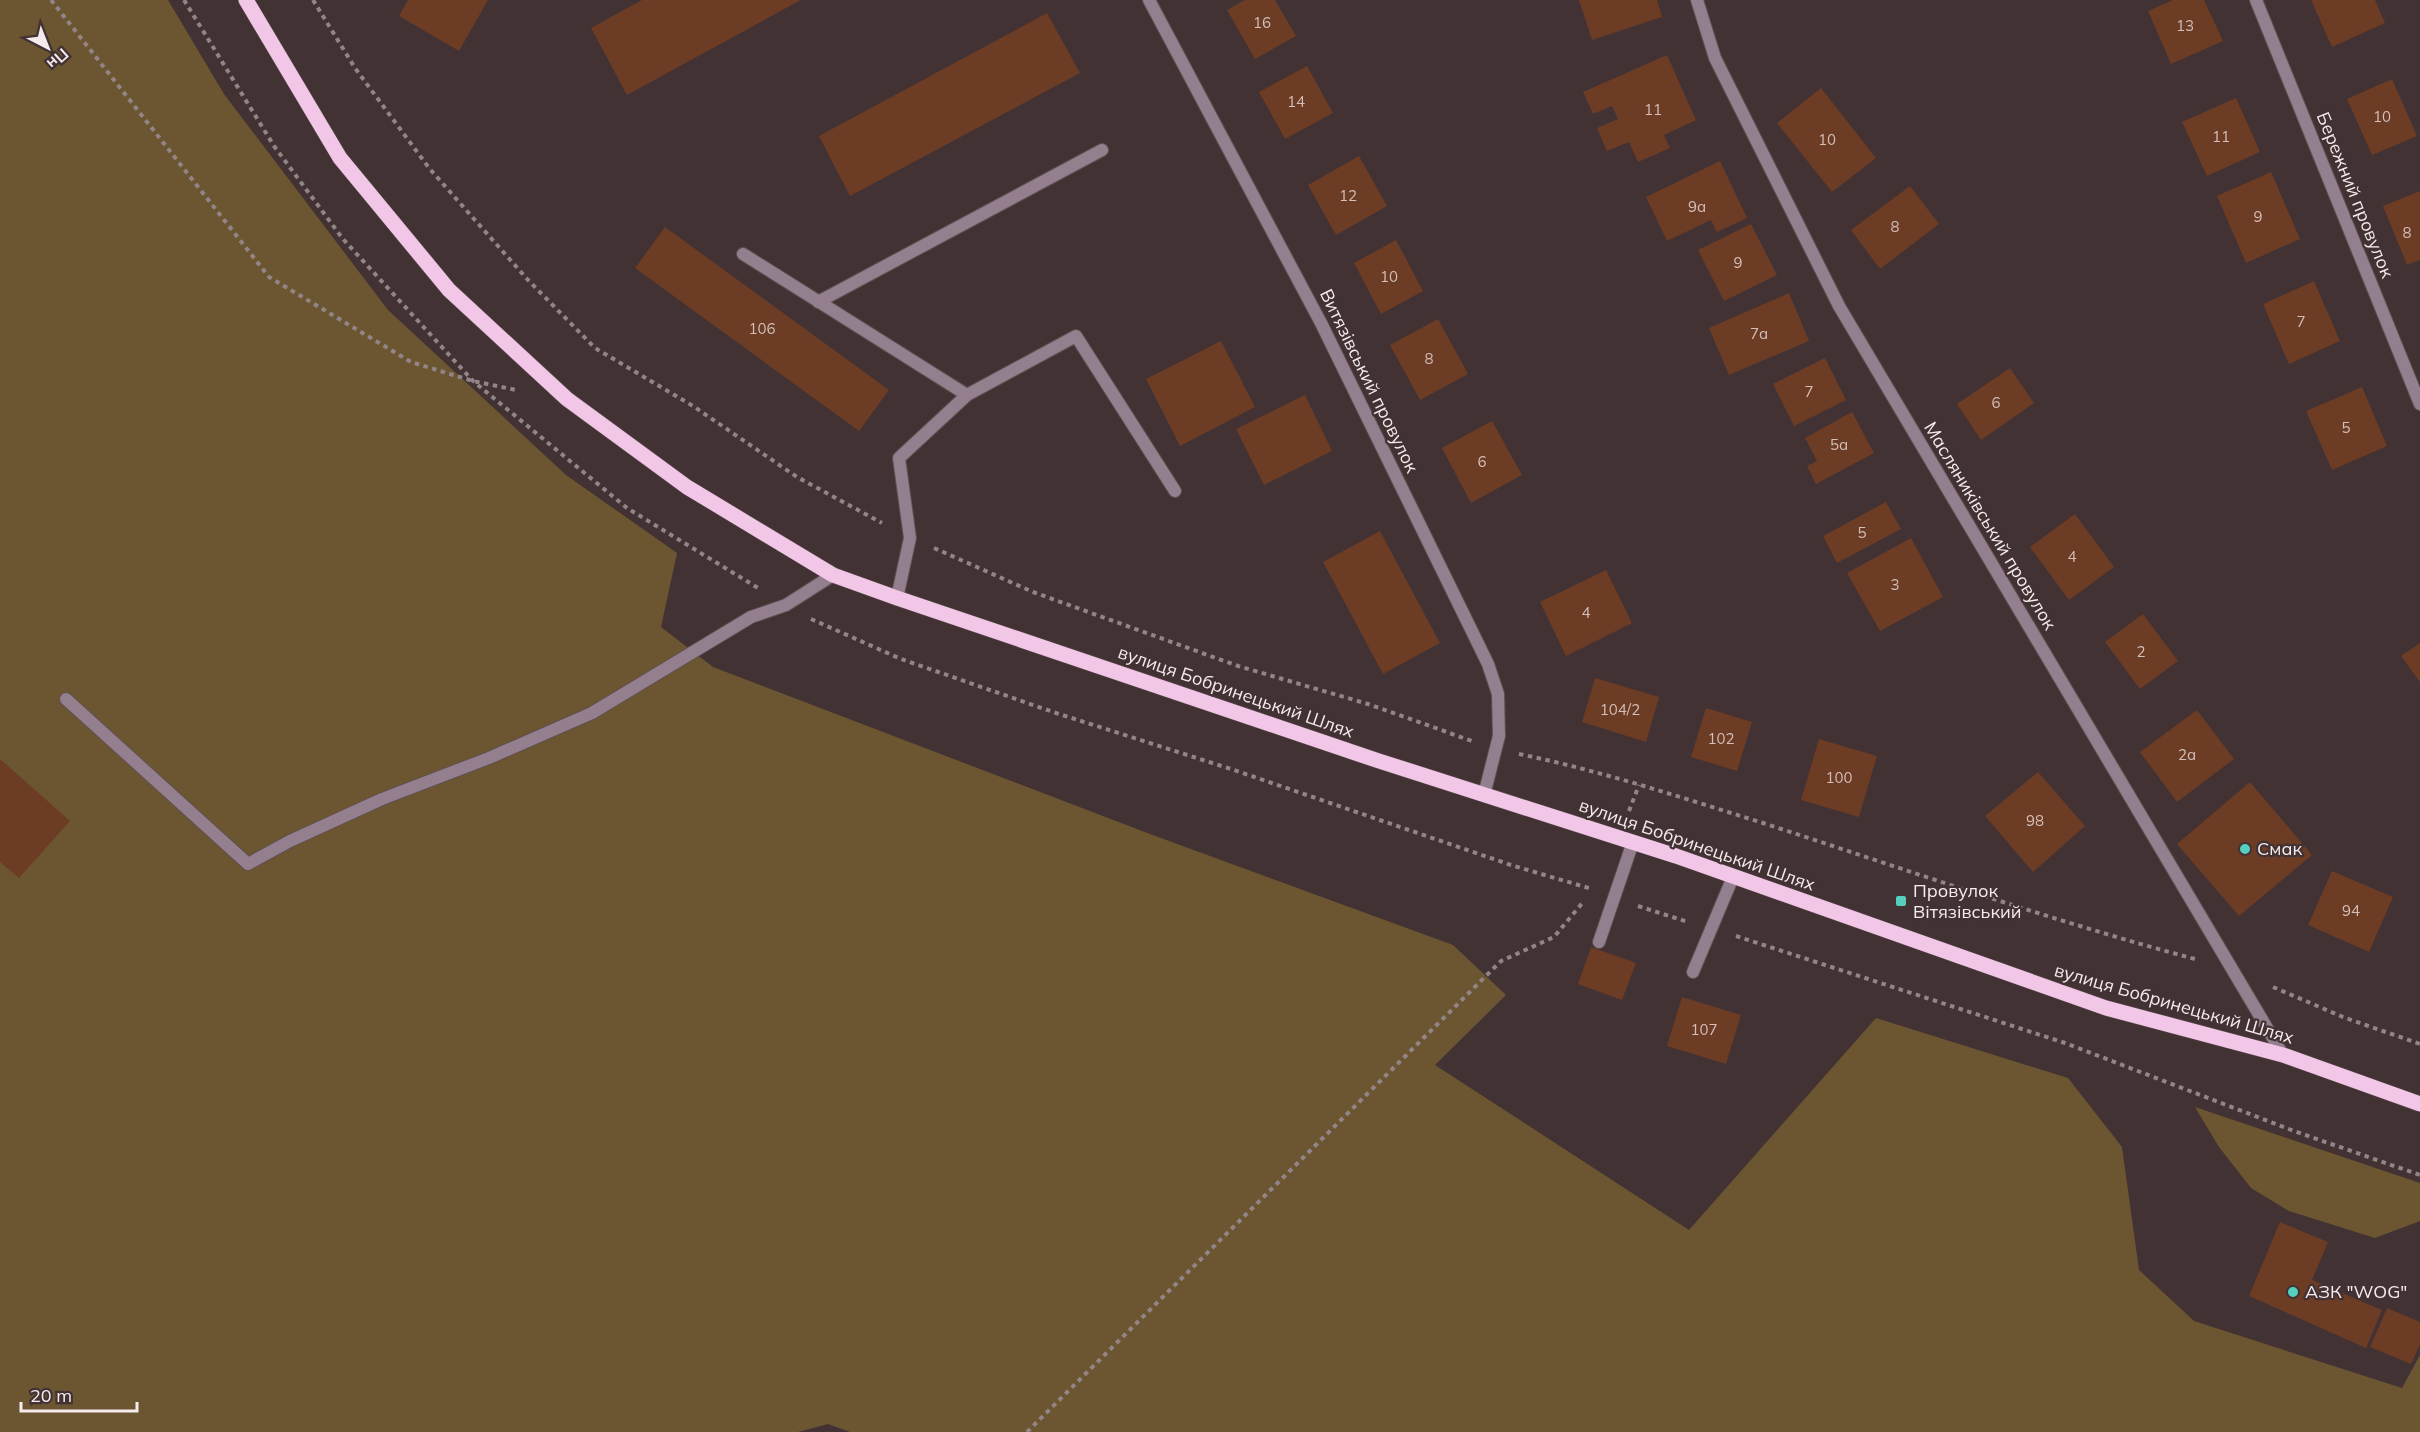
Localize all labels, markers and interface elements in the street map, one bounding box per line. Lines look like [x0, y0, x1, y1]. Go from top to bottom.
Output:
house number: 16 [1253, 13, 1271, 32]
house number: 13 [2176, 16, 2194, 35]
north arrow [18, 18, 78, 78]
text: Пн [43, 44, 73, 74]
house number: 14 [1287, 92, 1305, 111]
house number: 11 [1644, 100, 1662, 119]
house number: 10 [2373, 107, 2391, 126]
street label: Бережний провулок [2312, 109, 2399, 281]
house number: 11 [2212, 127, 2230, 146]
house number: 10 [1818, 130, 1836, 149]
house number: 12 [1339, 186, 1357, 205]
house number: 9а [1688, 197, 1706, 216]
house number: 9 [2253, 207, 2263, 226]
house number: 8 [1890, 217, 1900, 236]
house number: 8 [2402, 223, 2412, 242]
house number: 9 [1733, 253, 1743, 272]
house number: 10 [1380, 267, 1398, 286]
street label: Витязівський провулок [1315, 285, 1424, 477]
house number: 7 [2296, 312, 2306, 331]
house number: 106 [748, 319, 776, 338]
house number: 7а [1750, 324, 1768, 343]
house number: 8 [1424, 349, 1434, 368]
house number: 7 [1804, 382, 1814, 401]
house number: 6 [1991, 393, 2001, 412]
street label: Масляниківський провулок [1919, 418, 2062, 634]
house number: 5 [2341, 418, 2351, 437]
house number: 5а [1830, 435, 1848, 454]
house number: 6 [1477, 452, 1487, 471]
house number: 5 [1857, 523, 1867, 542]
house number: 4 [2067, 547, 2077, 566]
house number: 3 [1890, 575, 1900, 594]
house number: 4 [1581, 603, 1591, 622]
street label: вулиця Бобринецький Шлях [1115, 640, 1357, 743]
house number: 2 [2136, 642, 2146, 661]
house number: 104/2 [1600, 700, 1640, 719]
house number: 102 [1707, 729, 1735, 748]
house number: 2а [2178, 745, 2196, 764]
house number: 100 [1825, 768, 1853, 787]
street label: вулиця Бобринецький Шлях [1576, 793, 1818, 896]
house number: 98 [2026, 811, 2044, 830]
place label: Смак [2257, 837, 2302, 860]
marker: Смак [2238, 842, 2252, 856]
place label: Провулок Вітязівський [1913, 879, 2022, 923]
marker: Провулок Вітязівський [1894, 894, 1908, 908]
house number: 94 [2342, 901, 2360, 920]
street label: вулиця Бобринецький Шлях [2052, 958, 2297, 1049]
house number: 107 [1690, 1020, 1718, 1039]
place label: АЗК "WOG" [2305, 1280, 2407, 1303]
marker: АЗК "WOG" [2286, 1285, 2300, 1299]
scale bar [21, 1375, 136, 1413]
text: 20 m [30, 1384, 72, 1407]

